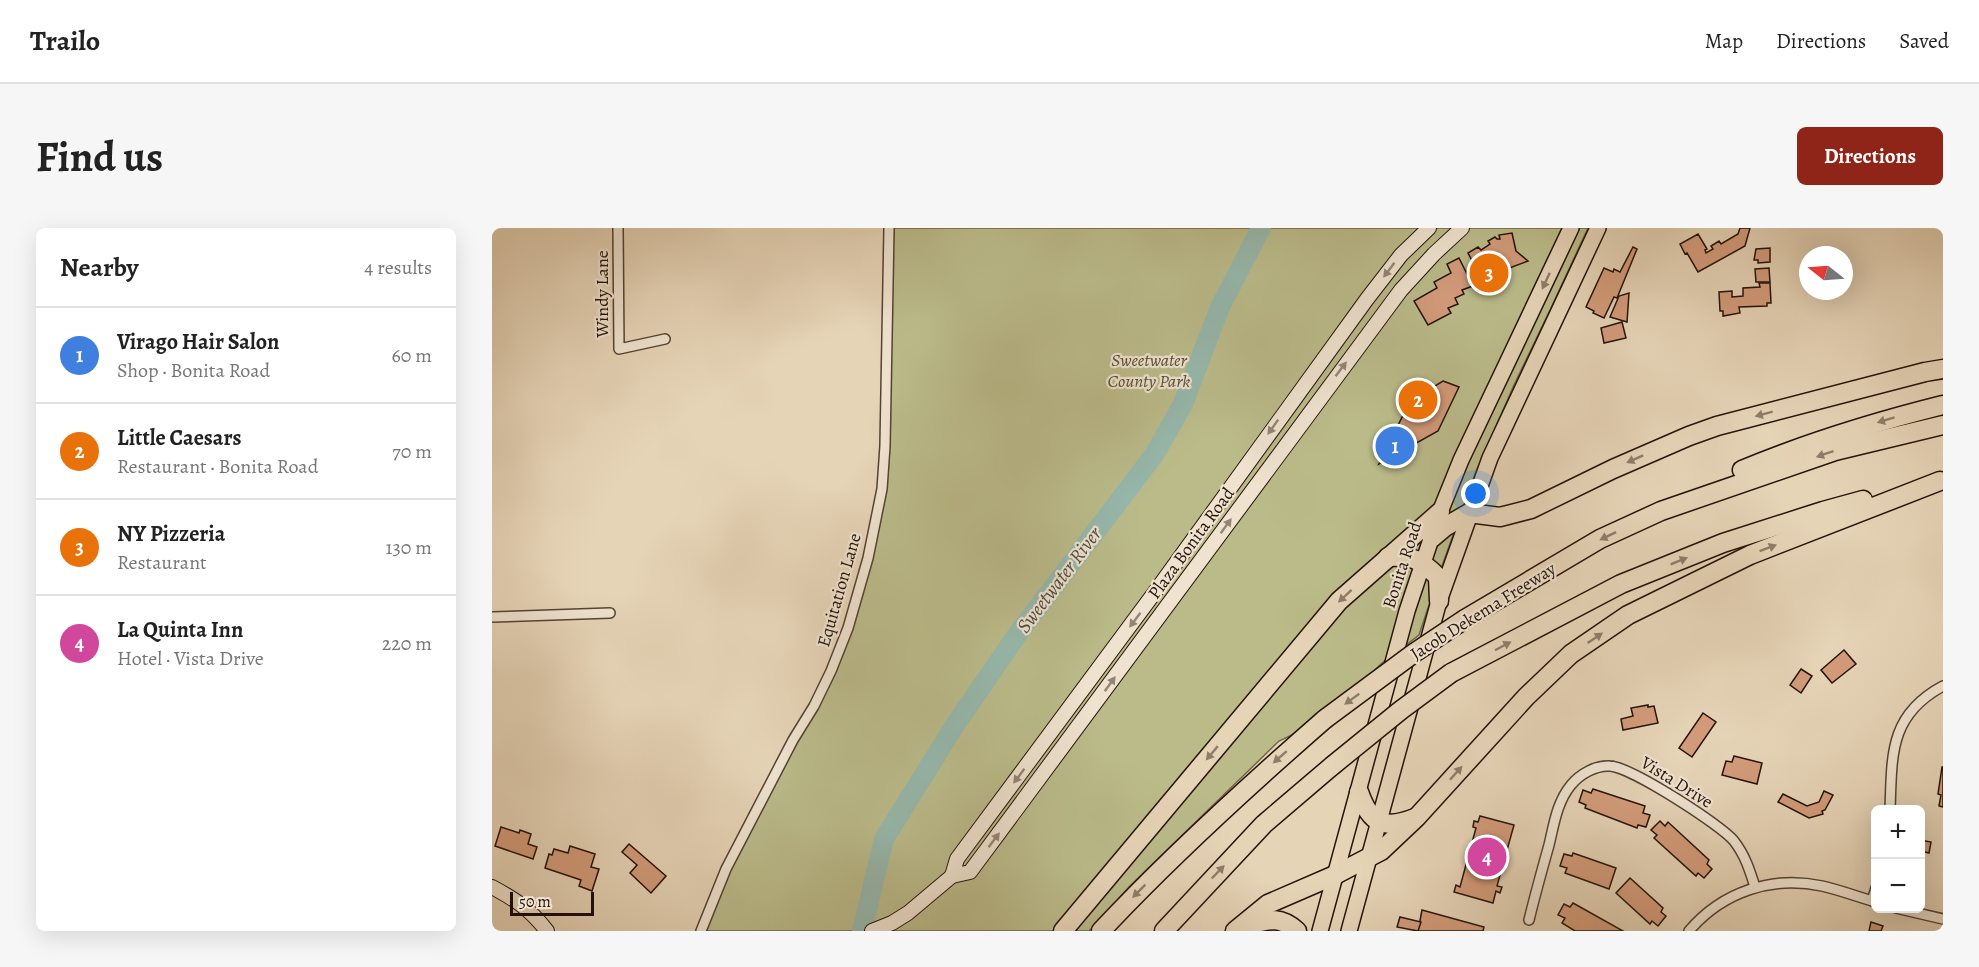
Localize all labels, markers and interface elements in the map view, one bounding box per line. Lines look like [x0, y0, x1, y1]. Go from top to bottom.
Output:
text: Trailo [30, 22, 100, 60]
text: Map [1705, 27, 1743, 55]
text: Directions [1776, 27, 1866, 55]
text: Saved [1899, 27, 1949, 55]
button: Directions [1797, 127, 1943, 185]
text: Find us [36, 128, 163, 185]
north arrow [1799, 246, 1853, 300]
text: Nearby [60, 250, 139, 285]
street label: Windy Lane [590, 250, 614, 339]
pin: 3 [1470, 250, 1508, 296]
text: 4 results [364, 254, 432, 281]
one-way arrow [1382, 262, 1395, 278]
one-way arrow [1541, 272, 1550, 289]
text: Virago Hair Salon [117, 327, 279, 357]
text: 1 [76, 342, 83, 369]
text: 60 m [392, 342, 432, 369]
park label: Sweetwater County Park [1108, 348, 1190, 393]
text: Shop · Bonita Road [117, 357, 270, 384]
one-way arrow [1335, 362, 1347, 377]
pin: 2 [1398, 378, 1438, 423]
one-way arrow [1755, 409, 1773, 419]
one-way arrow [1877, 416, 1895, 425]
one-way arrow [1267, 419, 1279, 435]
text: Little Caesars [117, 423, 241, 453]
pin: 1 [1376, 424, 1414, 468]
text: 2 [75, 438, 84, 465]
text: 70 m [392, 438, 432, 465]
one-way arrow [1816, 450, 1834, 459]
text: Restaurant · Bonita Road [117, 453, 318, 480]
one-way arrow [1627, 455, 1644, 464]
your location [1461, 479, 1490, 508]
street label: Plaza Bonita Road [1142, 482, 1240, 604]
street label: Bonita Road [1377, 518, 1427, 611]
text: NY Pizzeria [117, 519, 225, 549]
one-way arrow [1220, 519, 1232, 535]
water label: Sweetwater River [1010, 521, 1108, 638]
street label: Equitation Lane [811, 530, 867, 650]
one-way arrow [1599, 531, 1616, 540]
text: 3 [75, 534, 84, 561]
text: 130 m [386, 534, 432, 561]
one-way arrow [1759, 543, 1777, 552]
text: Restaurant [117, 549, 207, 576]
street label: Jacob Dekema Freeway [1406, 556, 1561, 665]
one-way arrow [1670, 556, 1688, 566]
one-way arrow [1338, 589, 1353, 602]
one-way arrow [1129, 611, 1141, 627]
text: La Quinta Inn [117, 615, 243, 645]
text: 4 [75, 630, 84, 657]
text: 220 m [382, 630, 432, 657]
one-way arrow [1587, 632, 1604, 643]
one-way arrow [1495, 641, 1512, 651]
text: Hotel · Vista Drive [117, 645, 264, 672]
one-way arrow [1104, 676, 1116, 692]
one-way arrow [1345, 692, 1360, 704]
one-way arrow [1206, 745, 1219, 760]
one-way arrow [1273, 750, 1288, 764]
street label: Vista Drive [1635, 750, 1718, 814]
one-way arrow [1449, 766, 1463, 781]
one-way arrow [1013, 769, 1025, 784]
map controls [1871, 805, 1925, 913]
button: + [1871, 805, 1925, 859]
one-way arrow [988, 832, 1000, 848]
pin: 4 [1468, 834, 1506, 880]
button: − [1871, 859, 1925, 913]
one-way arrow [1210, 866, 1224, 880]
one-way arrow [1132, 884, 1146, 898]
scale bar [510, 889, 594, 916]
text: 50 m [519, 891, 551, 913]

